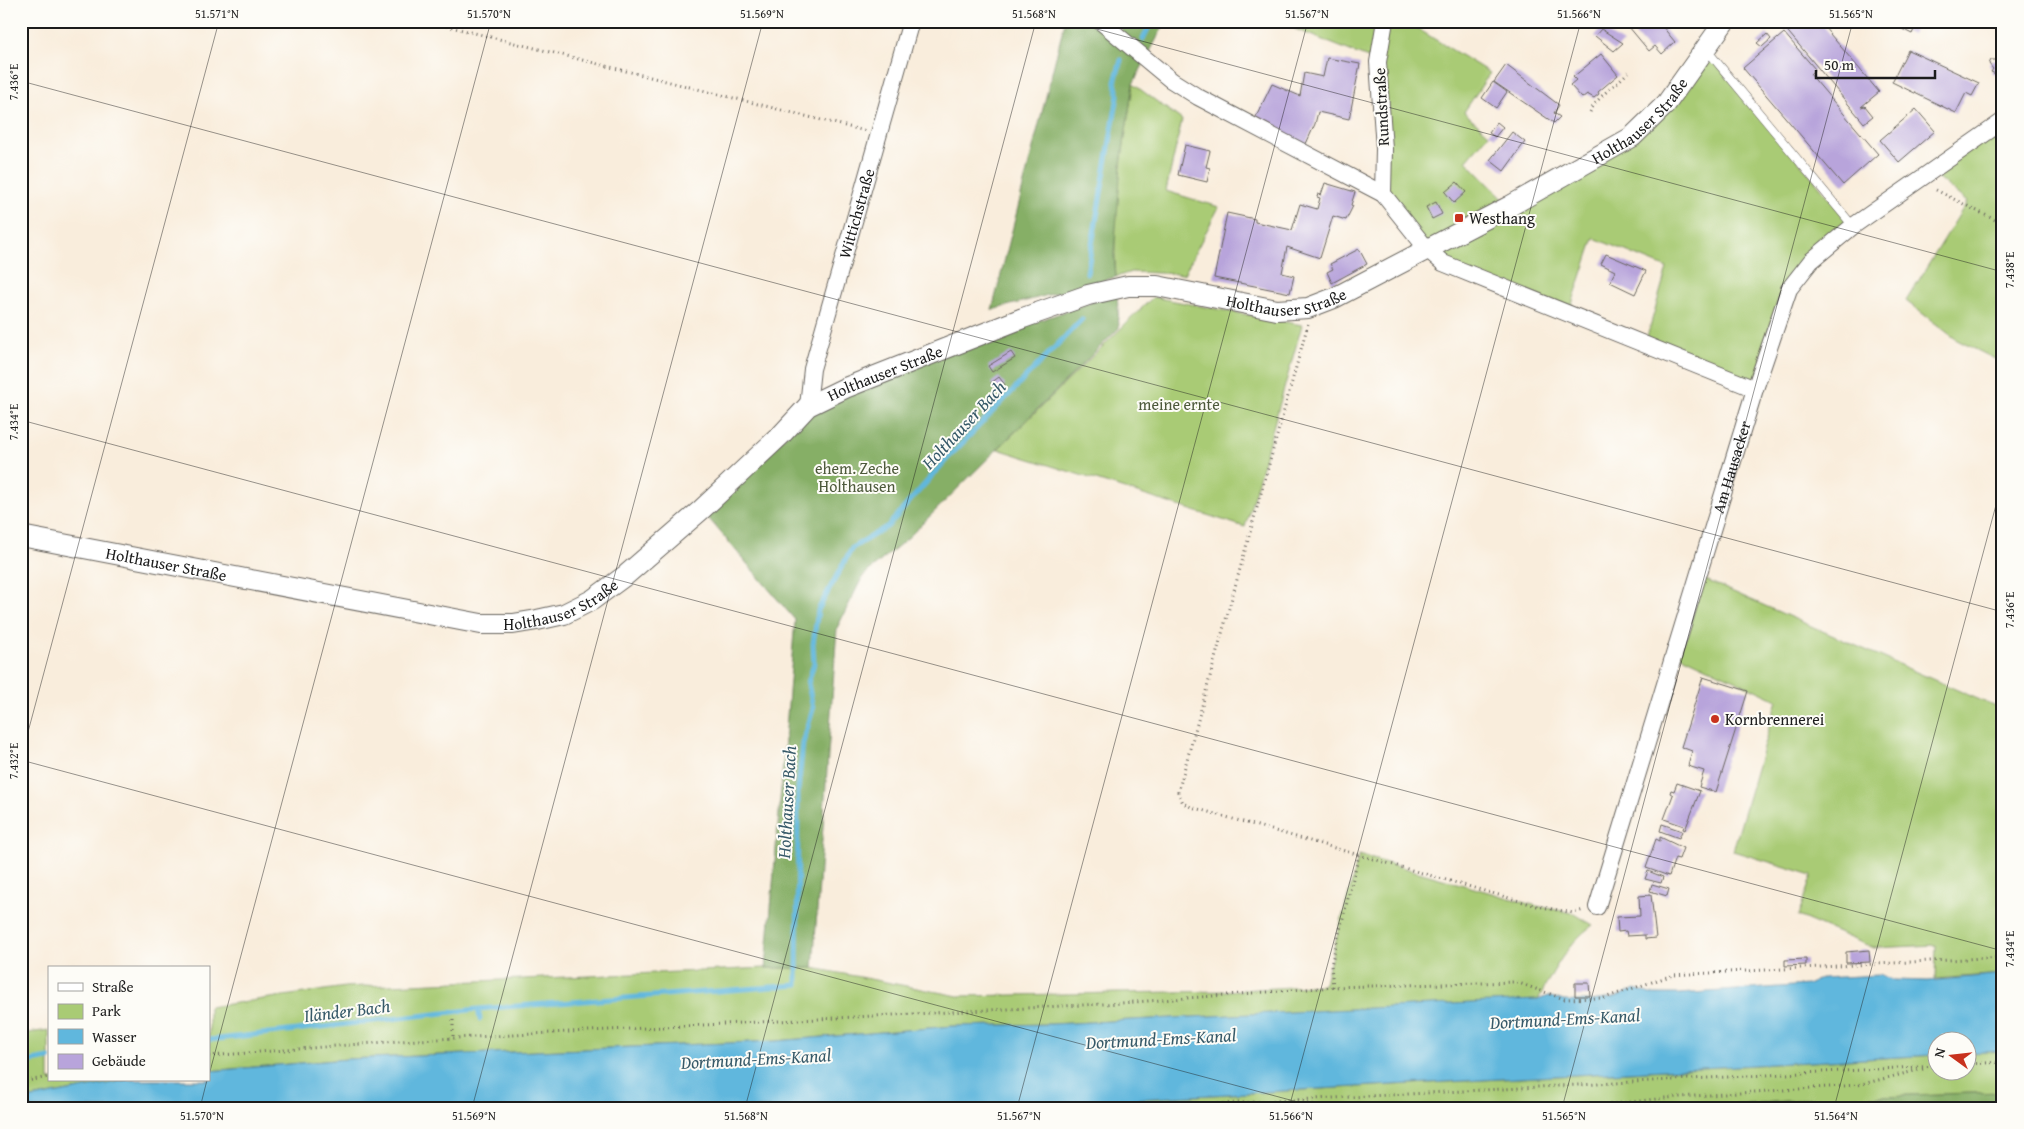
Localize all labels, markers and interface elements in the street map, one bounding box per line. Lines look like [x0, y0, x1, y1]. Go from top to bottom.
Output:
text: 51.571°N [195, 5, 239, 22]
text: 51.570°N [467, 5, 511, 22]
text: 51.569°N [740, 5, 784, 22]
text: 51.568°N [1012, 5, 1056, 22]
text: 51.567°N [1285, 5, 1329, 22]
text: 51.566°N [1557, 5, 1601, 22]
text: 51.565°N [1829, 5, 1873, 22]
scale bar [1816, 48, 1935, 80]
text: 50 m [1824, 54, 1855, 75]
text: 7.436°E [5, 64, 22, 100]
street label: Rundstraße [1367, 67, 1395, 147]
street label: Holthauser Straße [1587, 73, 1693, 170]
street label: Wittichstraße [832, 166, 880, 261]
place label: Westhang [1469, 206, 1535, 230]
marker: Westhang [1453, 212, 1465, 224]
text: 7.438°E [2001, 252, 2018, 288]
street label: Holthauser Straße [1224, 282, 1350, 322]
street label: Holthauser Straße [823, 339, 946, 407]
water label: Holthauser Bach [915, 374, 1012, 476]
park label: meine ernte [1138, 392, 1220, 416]
text: 7.434°E [5, 404, 22, 440]
street label: Am Hausacker [1706, 417, 1757, 516]
park label: ehem. Zeche Holthausen [815, 456, 899, 498]
street label: Holthauser Straße [104, 541, 229, 587]
street label: Holthauser Straße [503, 573, 623, 636]
text: 7.436°E [2001, 592, 2018, 628]
place label: Kornbrennerei [1725, 707, 1825, 731]
marker: Kornbrennerei [1709, 713, 1721, 725]
text: 7.432°E [5, 743, 22, 779]
water label: Holthauser Bach [770, 745, 803, 860]
text: 7.434°E [2001, 931, 2018, 967]
legend [48, 966, 210, 1082]
text: Straße [92, 976, 134, 997]
water label: Iländer Bach [302, 992, 392, 1029]
text: Park [92, 1000, 121, 1021]
water label: Dortmund-Ems-Kanal [1488, 1001, 1641, 1036]
water label: Dortmund-Ems-Kanal [1084, 1021, 1237, 1056]
text: Wasser [92, 1026, 136, 1047]
north arrow [1926, 1032, 1976, 1082]
water label: Dortmund-Ems-Kanal [679, 1041, 832, 1076]
text: N [1929, 1045, 1950, 1060]
text: Gebäude [92, 1050, 146, 1071]
text: 51.570°N [180, 1107, 224, 1124]
text: 51.569°N [452, 1107, 496, 1124]
text: 51.568°N [724, 1107, 768, 1124]
text: 51.567°N [997, 1107, 1041, 1124]
text: 51.566°N [1269, 1107, 1313, 1124]
text: 51.565°N [1542, 1107, 1586, 1124]
text: 51.564°N [1814, 1107, 1858, 1124]

